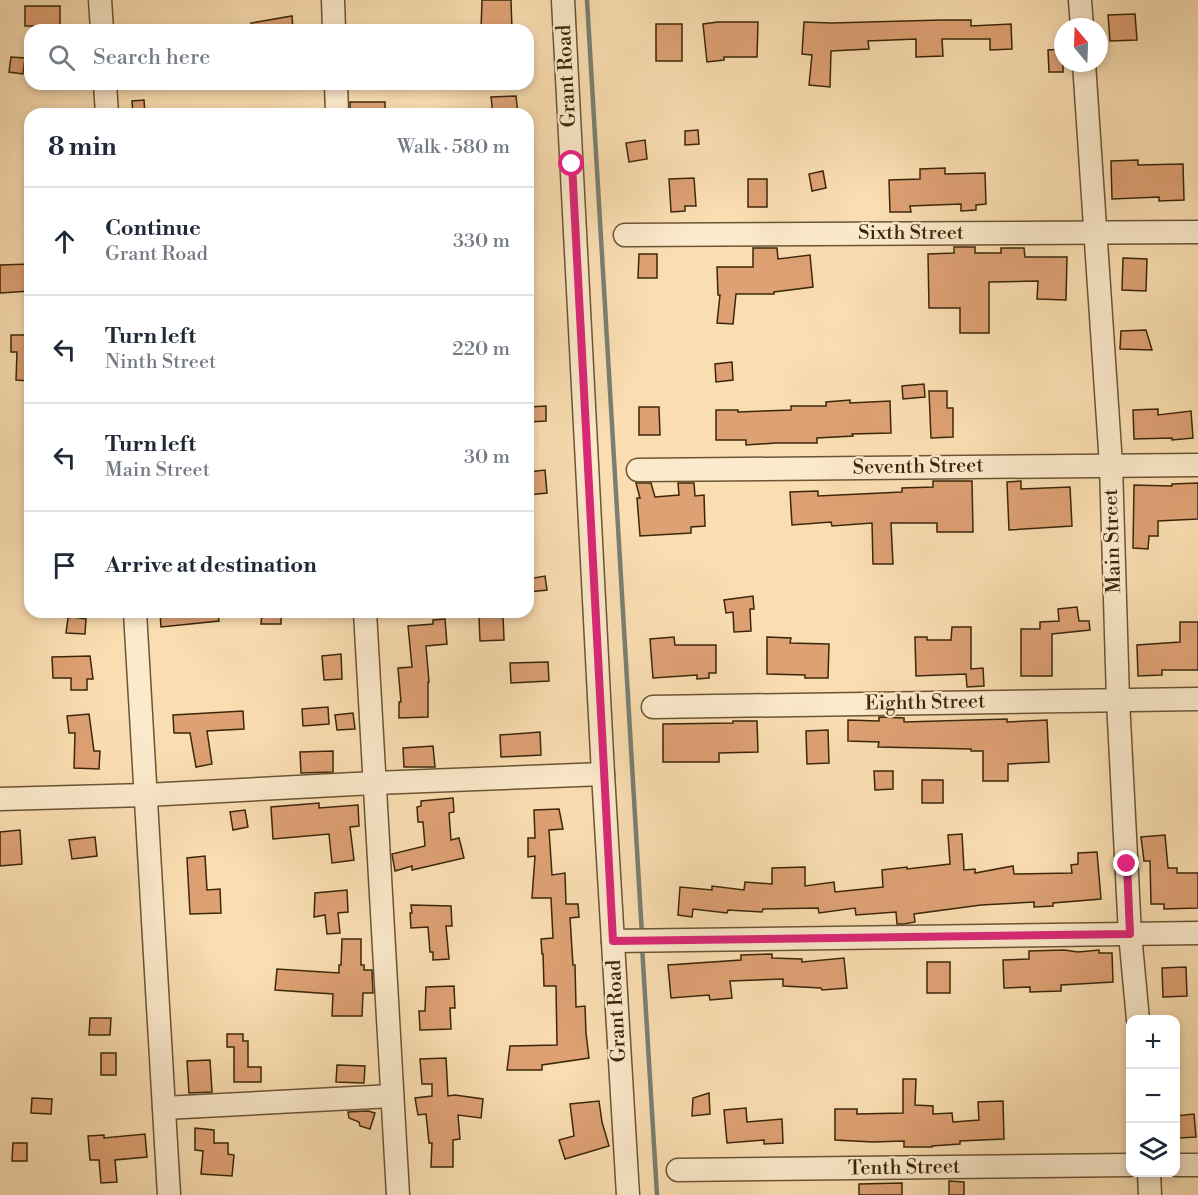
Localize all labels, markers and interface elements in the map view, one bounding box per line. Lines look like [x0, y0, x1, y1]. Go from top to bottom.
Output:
north arrow [1054, 18, 1108, 72]
street label: Grant Road [552, 23, 582, 128]
search box [24, 24, 534, 90]
icon: search [45, 41, 78, 74]
text: Search here [93, 44, 210, 71]
text: 8 min [48, 131, 117, 163]
text: Walk · 580 m [397, 135, 510, 160]
route start [558, 150, 584, 176]
text: Continue [105, 215, 201, 242]
street label: Sixth Street [858, 221, 964, 246]
icon: ahead [48, 225, 81, 258]
text: 330 m [453, 229, 510, 254]
text: Grant Road [105, 242, 208, 267]
text: Turn left [105, 323, 196, 350]
icon: left [48, 333, 81, 366]
text: 220 m [452, 337, 510, 362]
text: Ninth Street [105, 350, 216, 375]
text: Turn left [105, 431, 196, 458]
icon: left [48, 441, 81, 474]
text: 30 m [464, 445, 510, 470]
street label: Seventh Street [852, 453, 984, 481]
text: Main Street [105, 458, 210, 483]
street label: Main Street [1099, 488, 1127, 594]
icon: arrive [48, 549, 81, 582]
text: Arrive at destination [105, 552, 317, 579]
street label: Eighth Street [865, 689, 985, 717]
route end [1113, 850, 1139, 876]
street label: Grant Road [602, 958, 632, 1063]
map controls [1126, 1015, 1180, 1177]
button: + [1126, 1015, 1180, 1069]
button: − [1126, 1069, 1180, 1123]
button: layers [1126, 1123, 1180, 1177]
street label: Tenth Street [848, 1155, 960, 1181]

